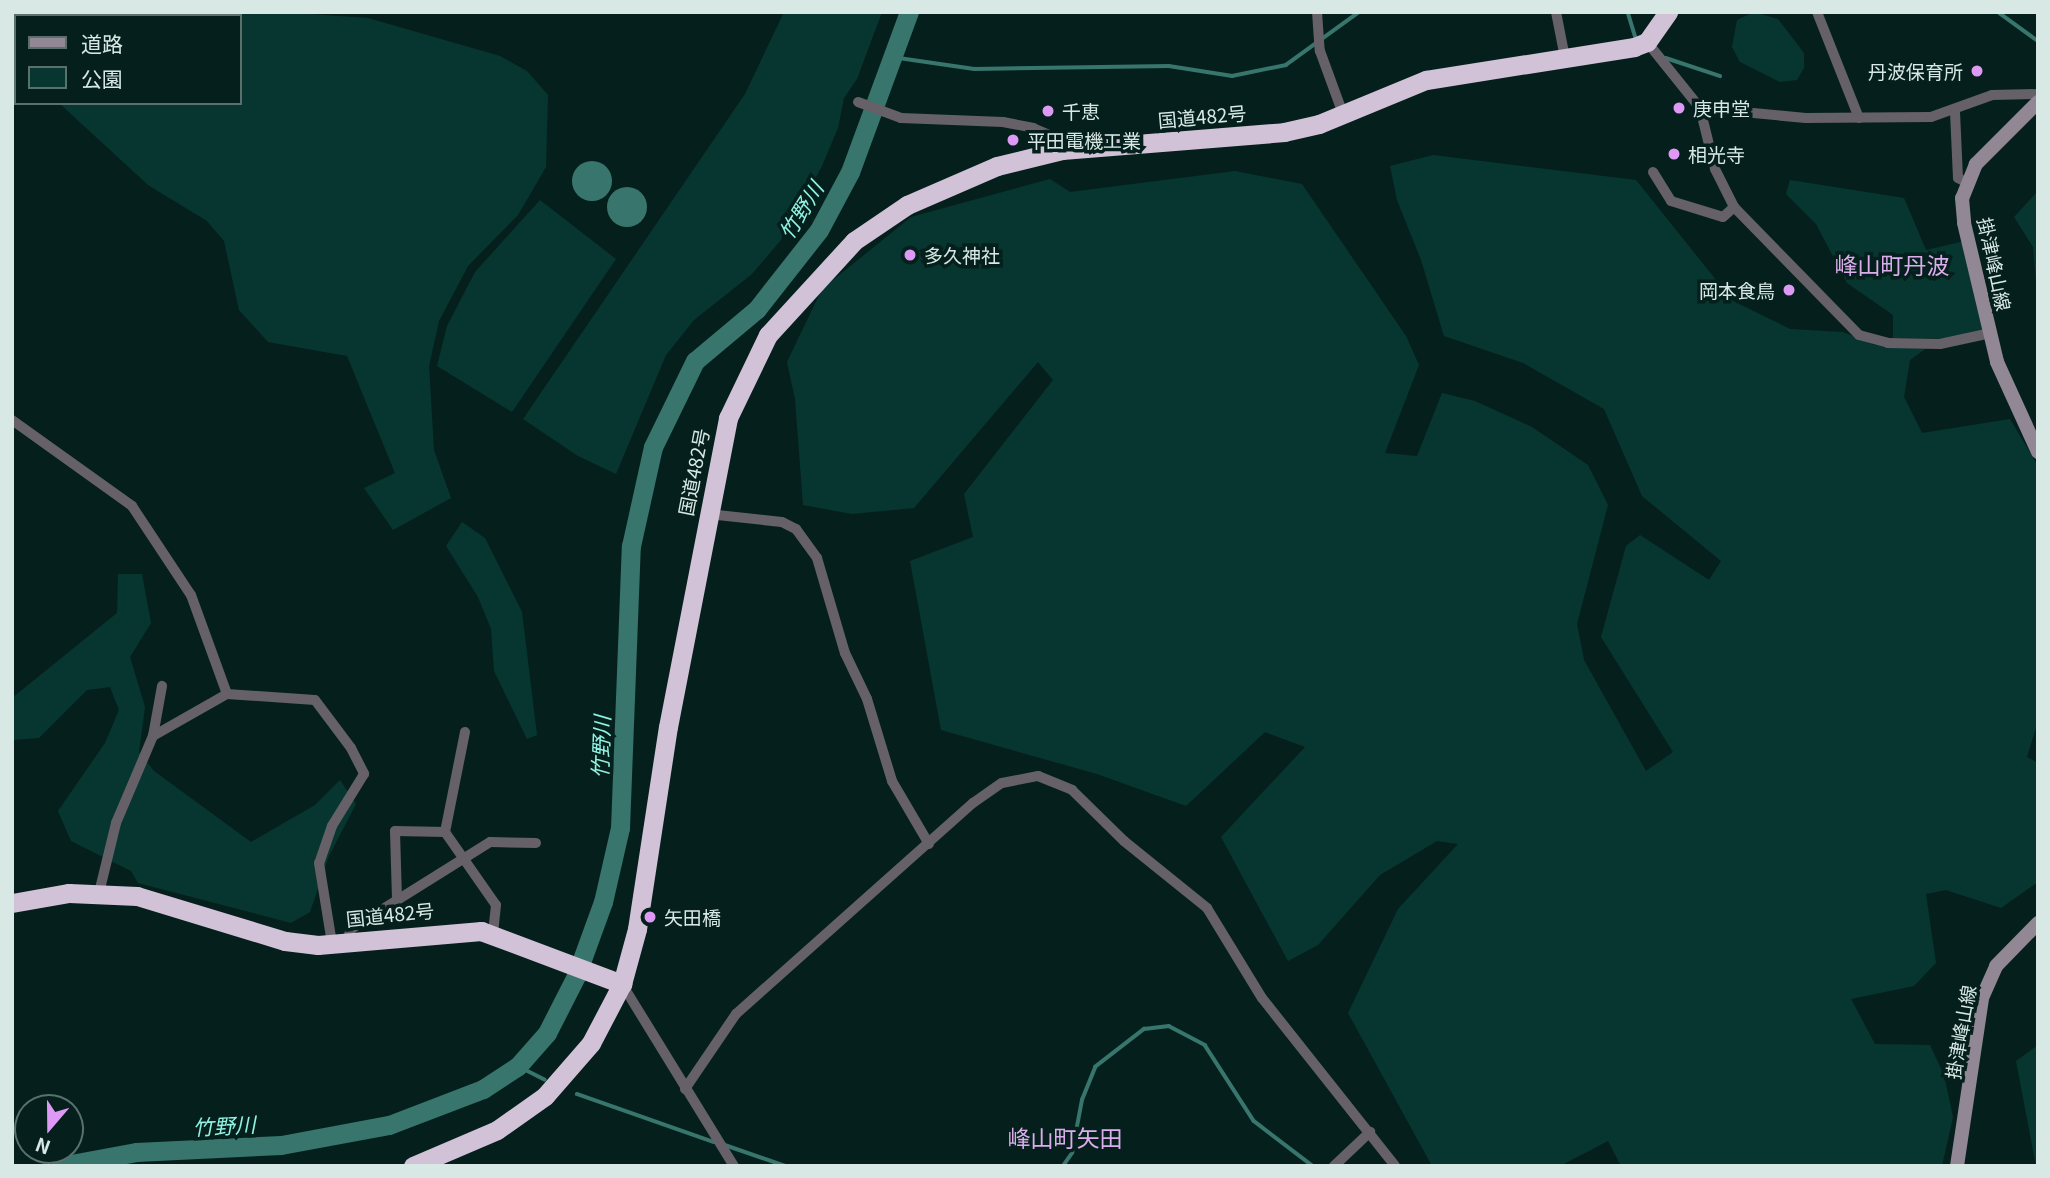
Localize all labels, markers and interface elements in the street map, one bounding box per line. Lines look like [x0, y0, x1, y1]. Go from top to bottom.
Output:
legend [14, 14, 242, 105]
text: 道路 [81, 28, 123, 58]
place label: 丹波保育所 [1868, 60, 1963, 82]
text: 公園 [81, 63, 123, 93]
marker: 丹波保育所 [1969, 63, 1985, 79]
place label: 庚申堂 [1693, 97, 1750, 119]
place label: 千恵 [1062, 100, 1100, 122]
marker: 庚申堂 [1671, 100, 1687, 116]
street label: 国道482号 [1157, 101, 1247, 131]
marker: 千恵 [1040, 103, 1056, 119]
place label: 平田電機工業 [1027, 129, 1141, 151]
marker: 平田電機工業 [1005, 132, 1021, 148]
place label: 相光寺 [1688, 143, 1745, 165]
marker: 相光寺 [1666, 146, 1682, 162]
water label: 竹野川 [773, 177, 827, 243]
street label: 掛津峰山線 [1974, 215, 2016, 313]
place label: 多久神社 [924, 244, 1000, 266]
marker: 多久神社 [902, 247, 918, 263]
district label: 峰山町丹波 [1835, 250, 1949, 278]
place label: 岡本食鳥 [1699, 279, 1775, 301]
marker: 岡本食鳥 [1781, 282, 1797, 298]
street label: 国道482号 [673, 426, 713, 518]
water label: 竹野川 [586, 715, 614, 779]
street label: 国道482号 [345, 898, 435, 930]
place label: 矢田橋 [664, 906, 721, 928]
marker: 矢田橋 [642, 909, 658, 925]
street label: 掛津峰山線 [1941, 983, 1979, 1081]
north arrow [14, 1094, 84, 1164]
water label: 竹野川 [192, 1111, 256, 1139]
district label: 峰山町矢田 [1008, 1123, 1122, 1151]
text: N [31, 1132, 54, 1162]

